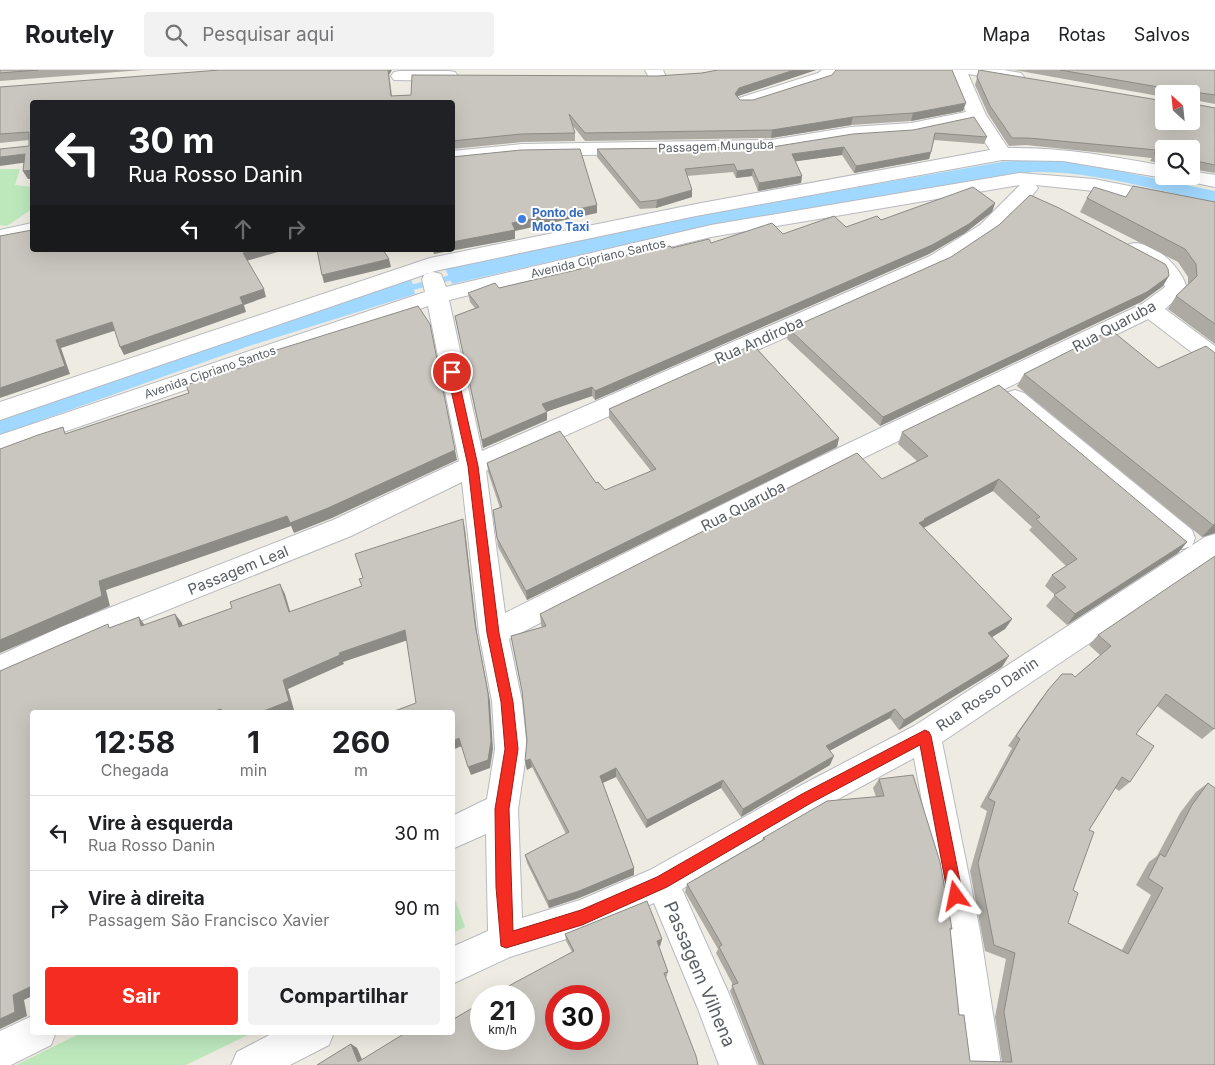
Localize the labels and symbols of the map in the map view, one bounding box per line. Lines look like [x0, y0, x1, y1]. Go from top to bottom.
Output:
north arrow [1155, 85, 1200, 130]
street label: Passagem Munguba [658, 136, 774, 156]
place label: Ponto de Moto Taxi [532, 205, 589, 234]
marker: Ponto de Moto Taxi [516, 213, 528, 225]
street label: Avenida Cipriano Santos [529, 235, 667, 281]
street label: Rua Quaruba [1069, 296, 1159, 356]
street label: Rua Andiroba [712, 312, 806, 368]
street label: Avenida Cipriano Santos [142, 342, 278, 402]
pin [431, 351, 473, 393]
street label: Rua Quaruba [698, 477, 788, 535]
street label: Passagem Leal [185, 541, 291, 599]
street label: Rua Rosso Danin [932, 653, 1042, 735]
position arrow [929, 869, 981, 921]
street label: Passagem Vilhena [660, 898, 740, 1050]
speed limit sign: 30 [545, 985, 610, 1050]

